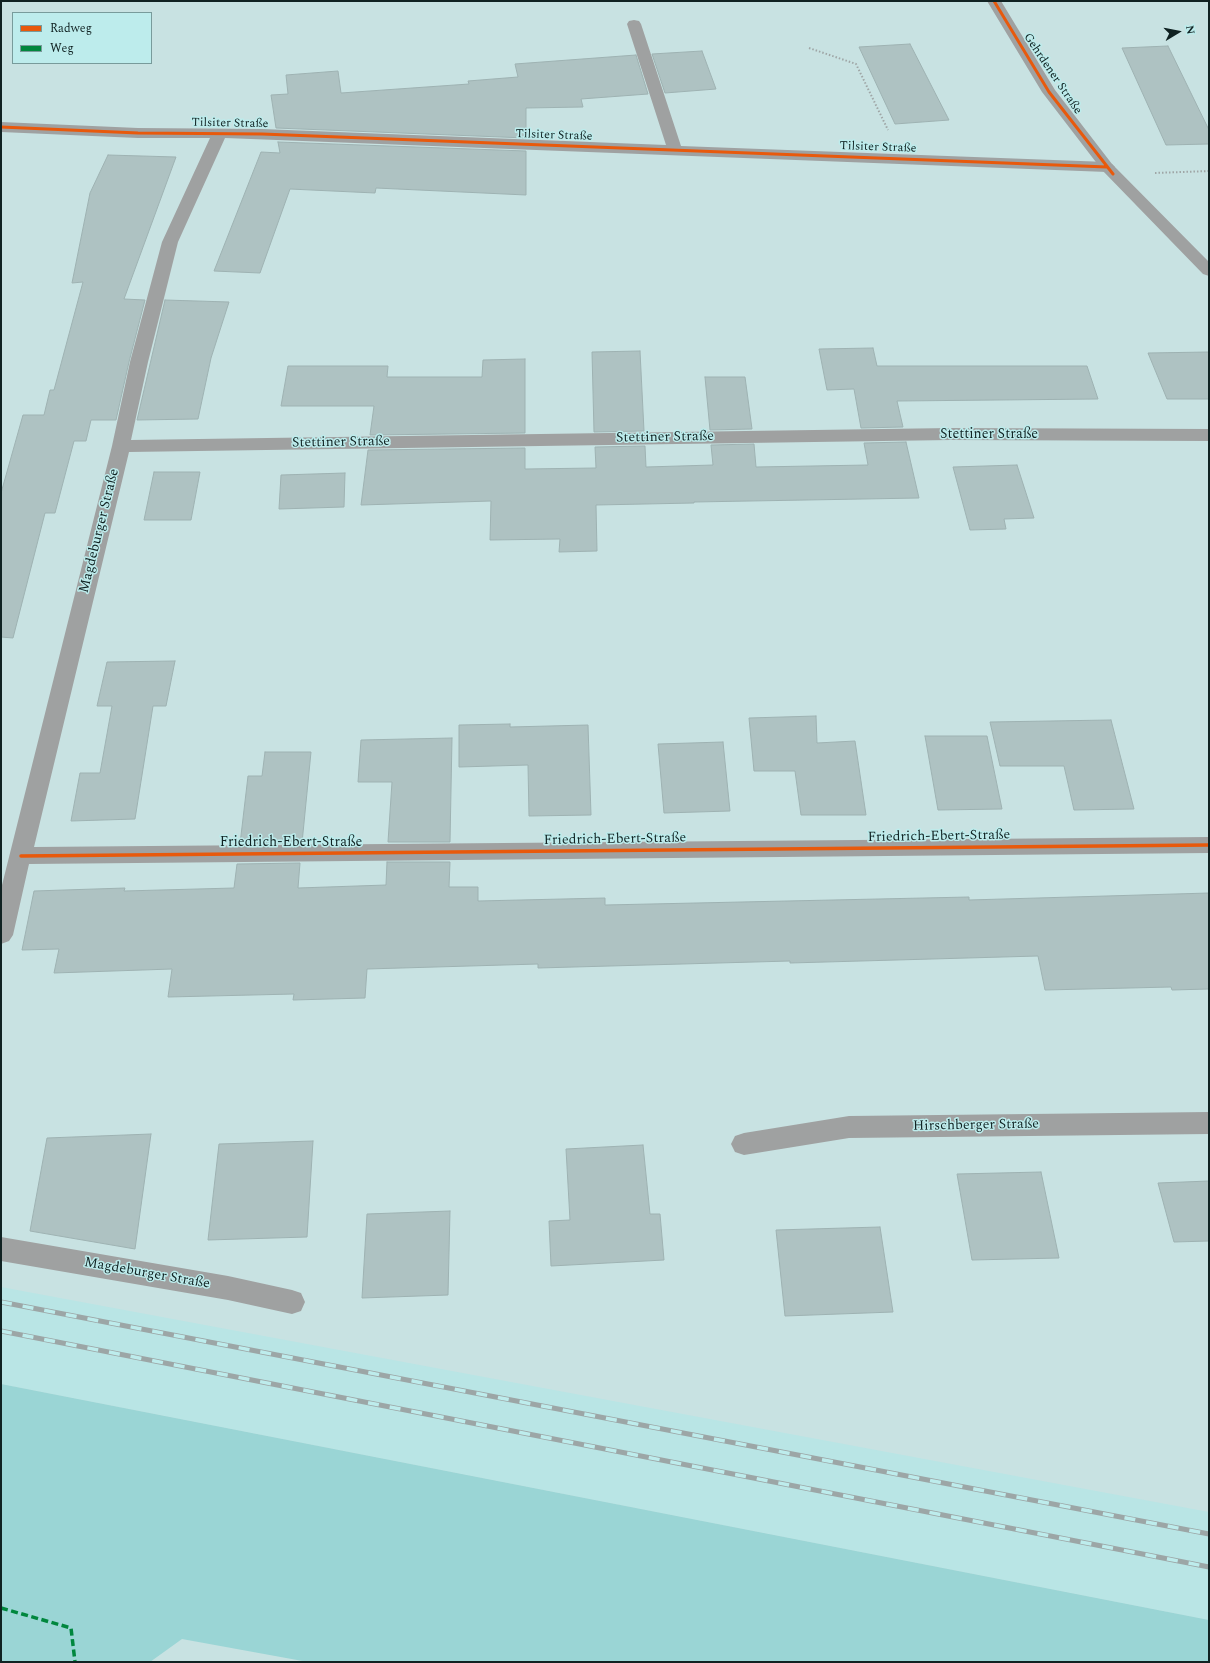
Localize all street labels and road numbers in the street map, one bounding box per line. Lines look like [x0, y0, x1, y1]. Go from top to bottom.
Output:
street label: Gehrdener Straße [1020, 31, 1084, 117]
street label: Tilsiter Straße [191, 116, 269, 132]
street label: Tilsiter Straße [515, 127, 593, 145]
street label: Tilsiter Straße [839, 139, 917, 157]
street label: Stettiner Straße [940, 427, 1038, 443]
street label: Stettiner Straße [616, 429, 714, 447]
street label: Stettiner Straße [292, 434, 390, 452]
street label: Magdeburger Straße [76, 467, 124, 595]
street label: Friedrich-Ebert-Straße [868, 827, 1010, 847]
street label: Friedrich-Ebert-Straße [544, 830, 686, 850]
street label: Friedrich-Ebert-Straße [220, 835, 362, 851]
street label: Hirschberger Straße [913, 1117, 1039, 1135]
street label: Magdeburger Straße [83, 1255, 211, 1293]

